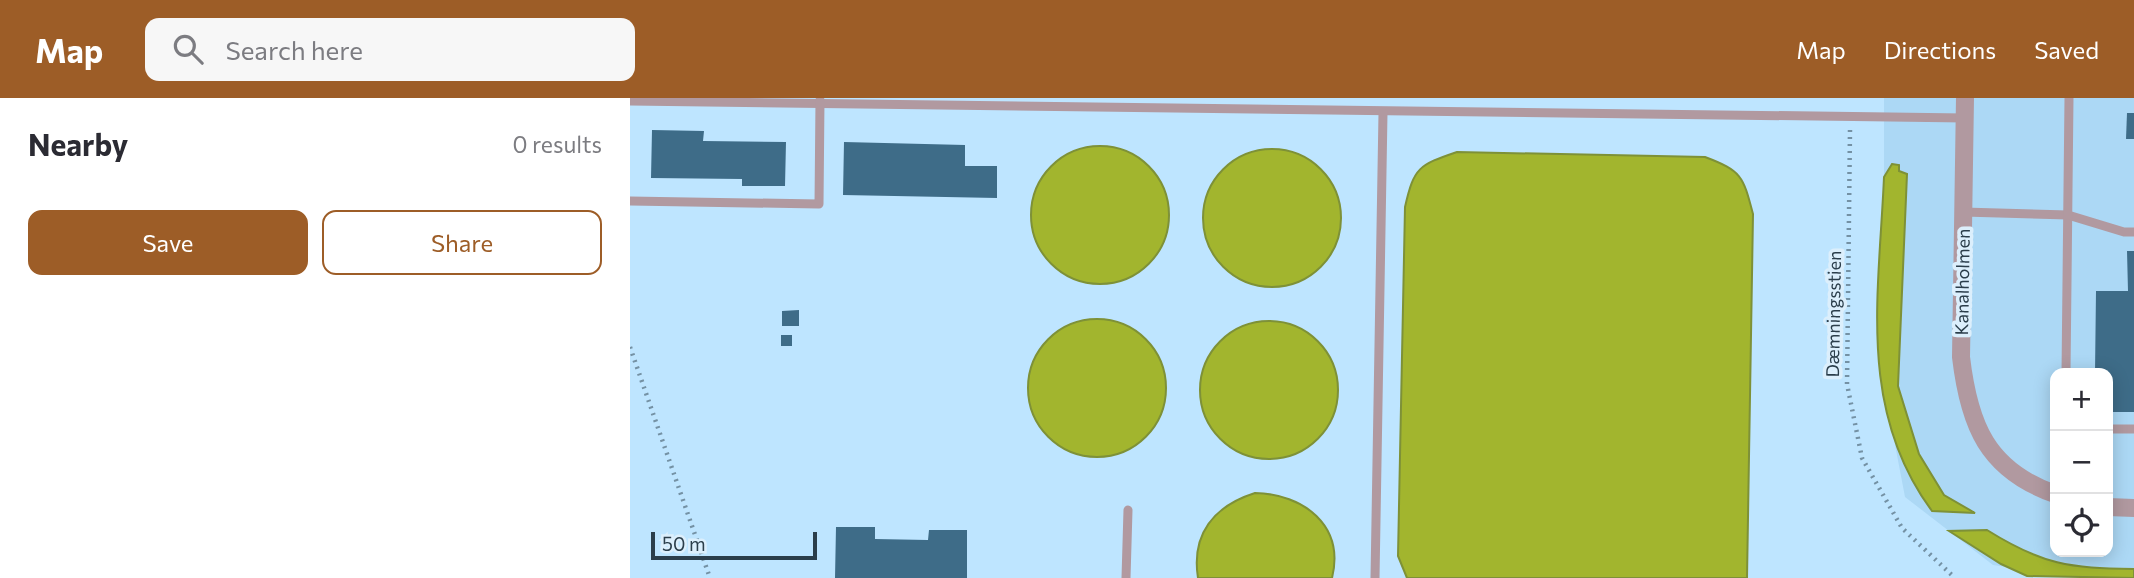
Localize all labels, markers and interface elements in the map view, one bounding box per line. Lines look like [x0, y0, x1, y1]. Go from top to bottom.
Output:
search box [145, 18, 635, 81]
text: Map [35, 29, 103, 70]
icon: search [169, 30, 207, 68]
text: Search here [225, 34, 363, 65]
text: Map [1796, 35, 1846, 64]
text: Directions [1884, 35, 1996, 64]
text: Saved [2034, 35, 2099, 64]
text: Nearby [28, 125, 128, 162]
text: 0 results [513, 130, 602, 158]
button: Save [28, 210, 308, 275]
button: Share [322, 210, 602, 275]
street label: Kanalholmen [1950, 228, 1974, 336]
street label: Dæmningsstien [1821, 250, 1845, 378]
map controls [2050, 368, 2113, 557]
button: + [2050, 368, 2113, 431]
button: − [2050, 431, 2113, 494]
button: locate [2050, 494, 2113, 557]
scale bar [651, 529, 817, 561]
text: 50 m [662, 532, 706, 555]

